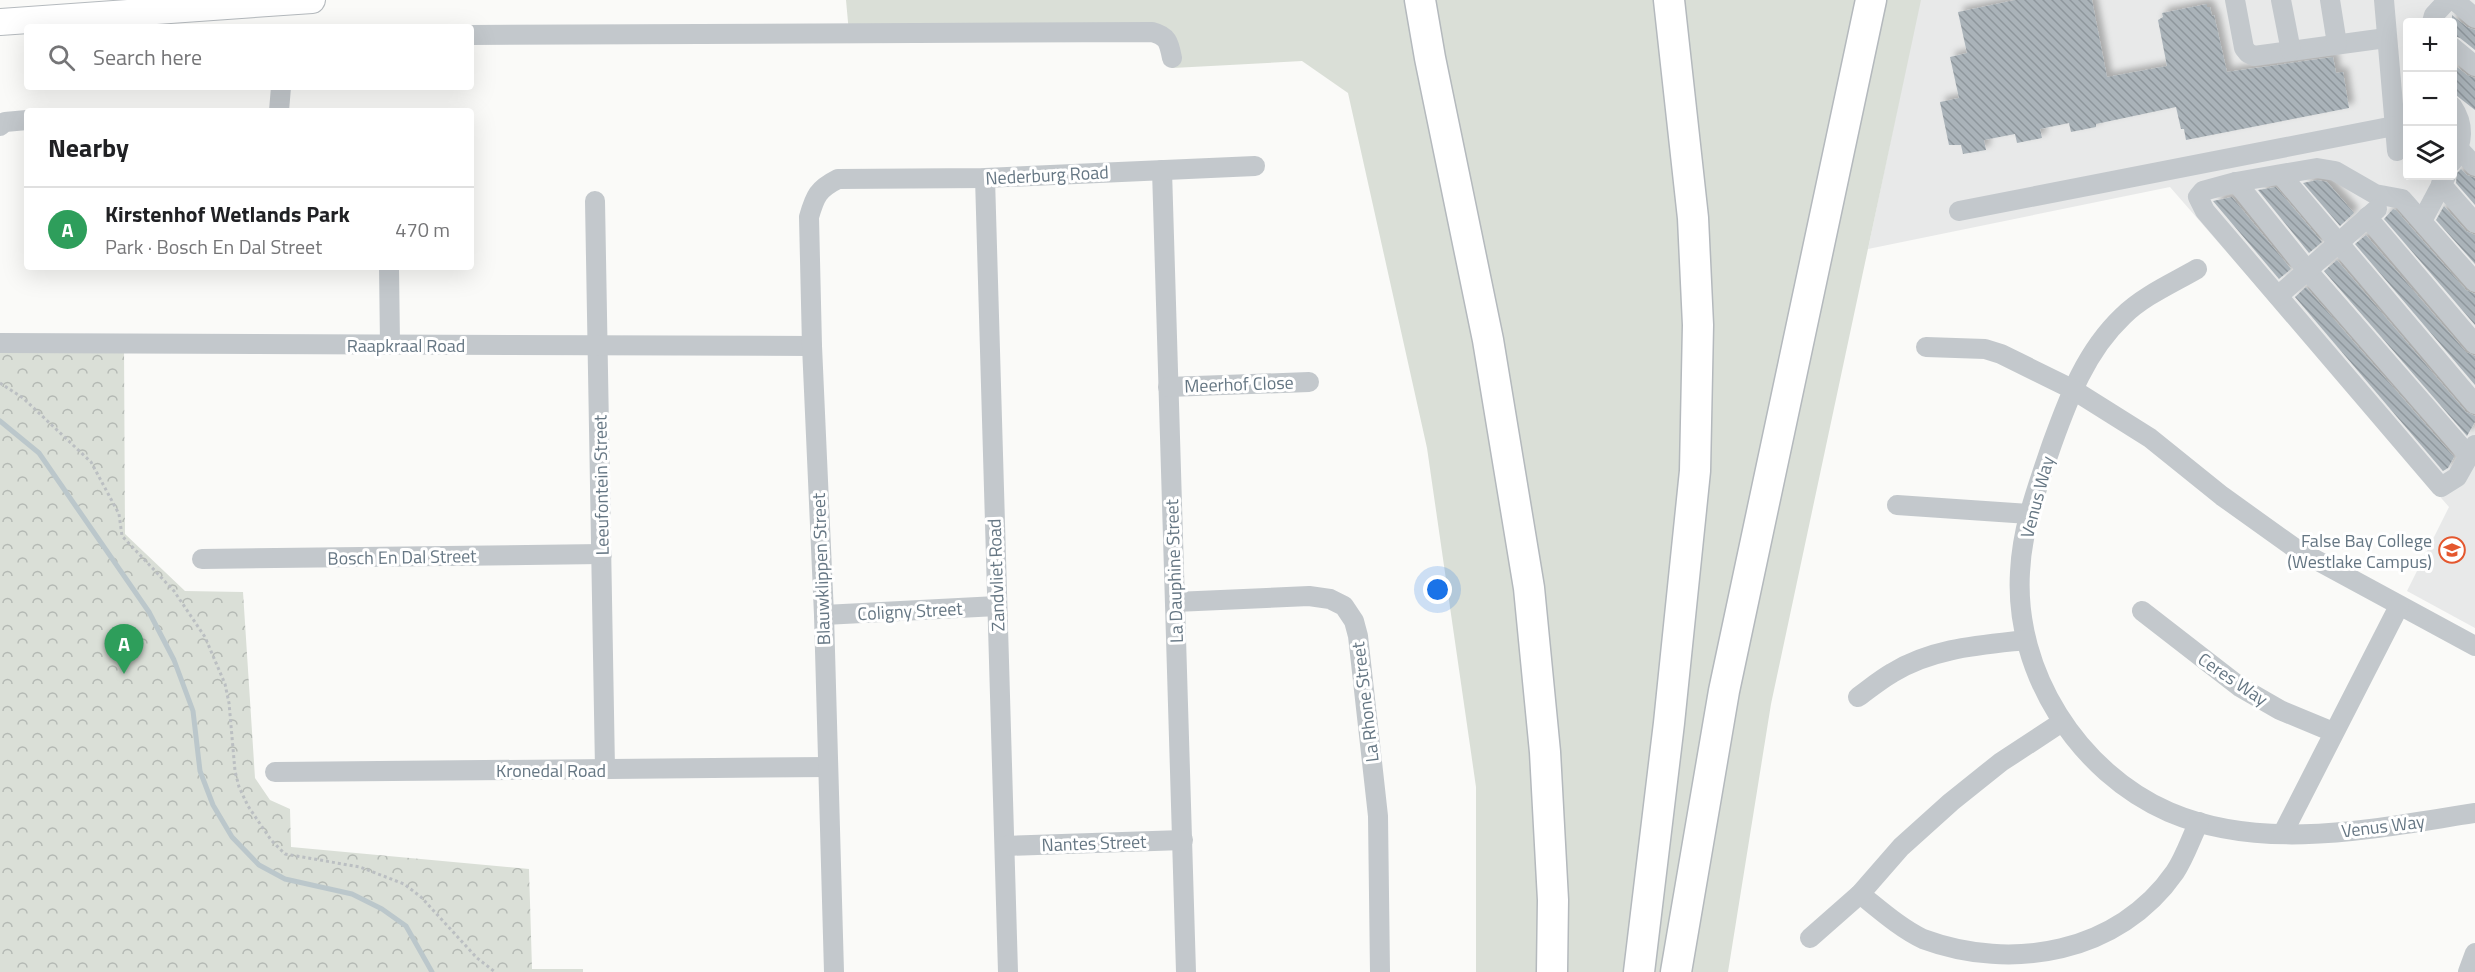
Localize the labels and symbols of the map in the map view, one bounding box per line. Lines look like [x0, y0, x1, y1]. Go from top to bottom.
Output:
street label: Nederburg Road [985, 158, 1109, 192]
street label: Raapkraal Road [347, 332, 465, 359]
street label: Meerhof Close [1184, 369, 1294, 399]
street label: Leeufontein Street [586, 414, 616, 556]
street label: Venus Way [2013, 453, 2061, 541]
street label: Blauwklippen Street [805, 492, 837, 646]
street label: La Dauphine Street [1158, 498, 1190, 643]
street label: Zandvliet Road [981, 518, 1011, 632]
place label: False Bay College (Westlake Campus) [2287, 527, 2432, 575]
school or university icon: False Bay College (Westlake Campus) [2437, 535, 2467, 565]
street label: Bosch En Dal Street [327, 542, 477, 572]
your location [1423, 575, 1452, 604]
street label: Coligny Street [857, 595, 964, 627]
pin: A [104, 624, 144, 674]
street label: La Rhone Street [1344, 640, 1386, 764]
street label: Ceres Way [2193, 646, 2274, 713]
street label: Kronedal Road [496, 757, 606, 784]
street label: Venus Way [2340, 807, 2427, 845]
street label: Nantes Street [1041, 828, 1148, 858]

